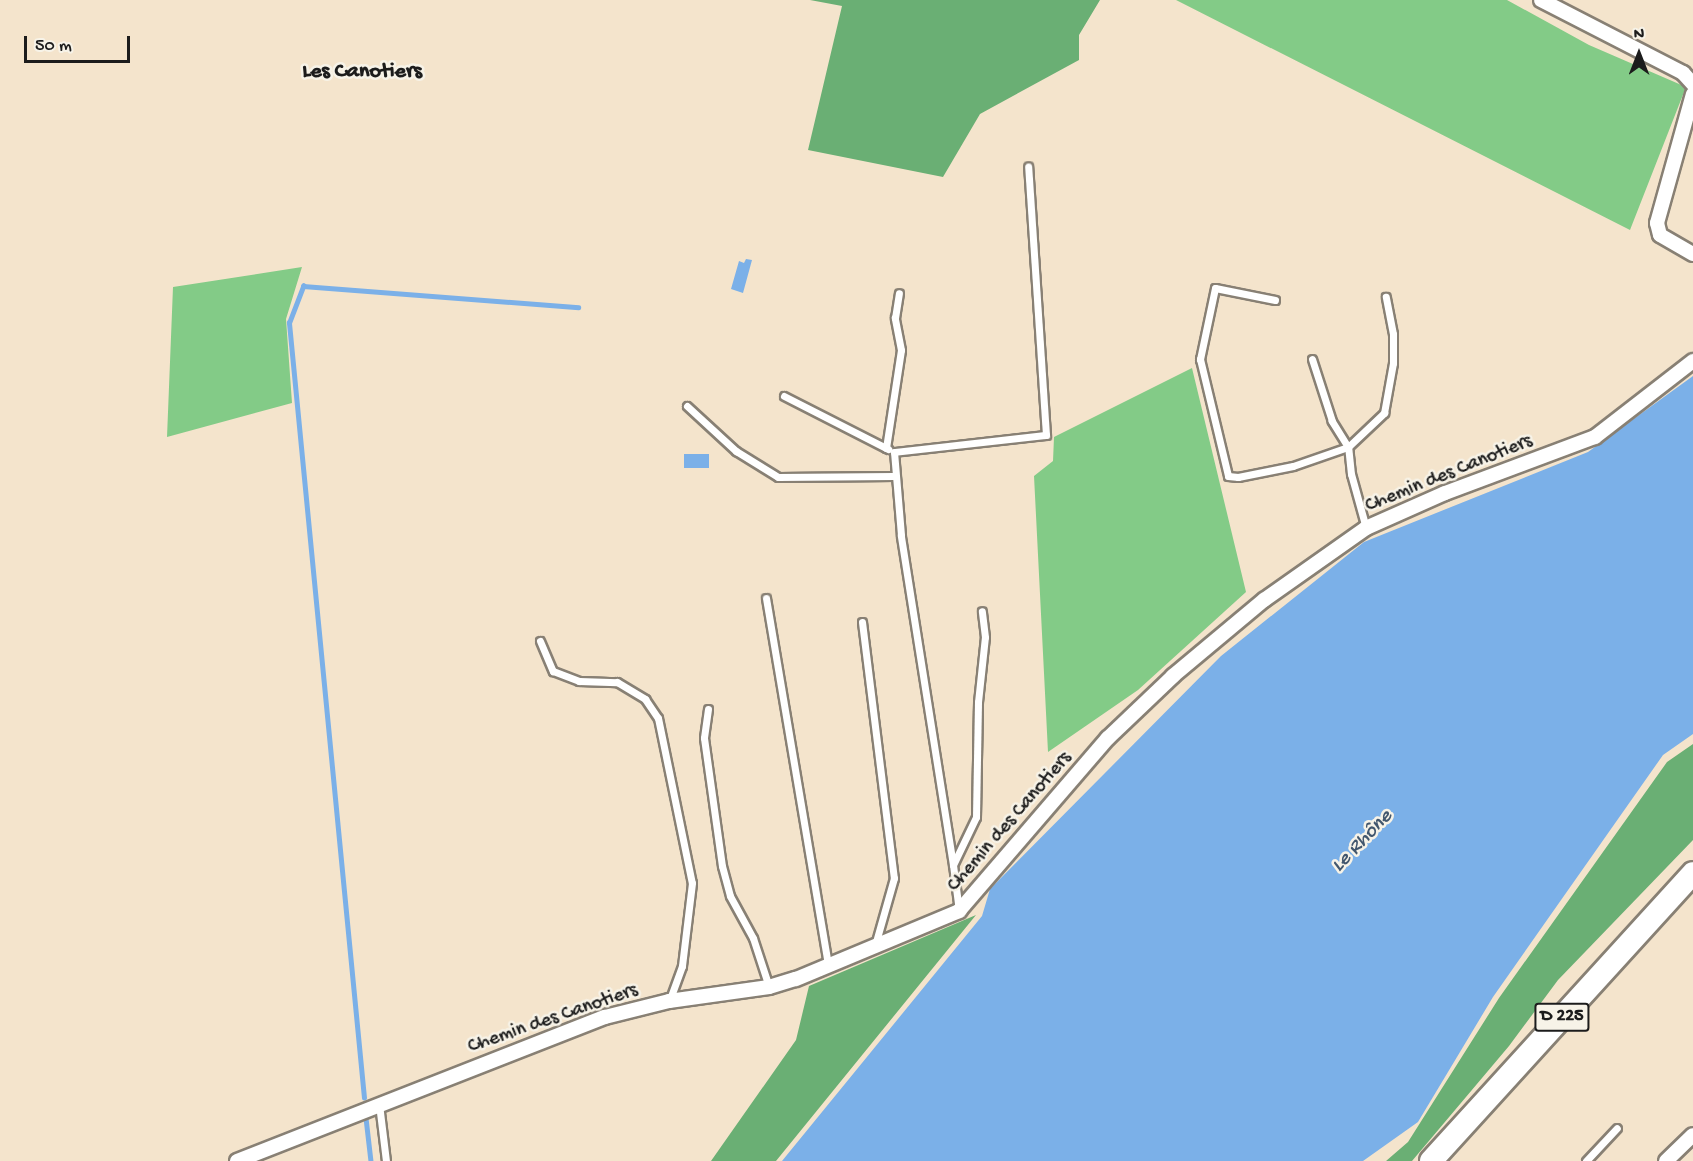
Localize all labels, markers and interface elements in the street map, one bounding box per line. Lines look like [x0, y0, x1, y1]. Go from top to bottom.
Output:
scale bar [27, 24, 134, 62]
north arrow [1609, 24, 1669, 84]
text: N [1634, 26, 1644, 45]
text: 50 m [35, 36, 72, 57]
district label: Les Canotiers [302, 60, 422, 86]
street label: Chemin des Canotiers [1362, 430, 1536, 518]
street label: Chemin des Canotiers [943, 747, 1077, 897]
water label: Le Rhône [1327, 805, 1399, 879]
street label: Chemin des Canotiers [465, 979, 641, 1059]
road number: D 225 [1534, 1002, 1590, 1032]

